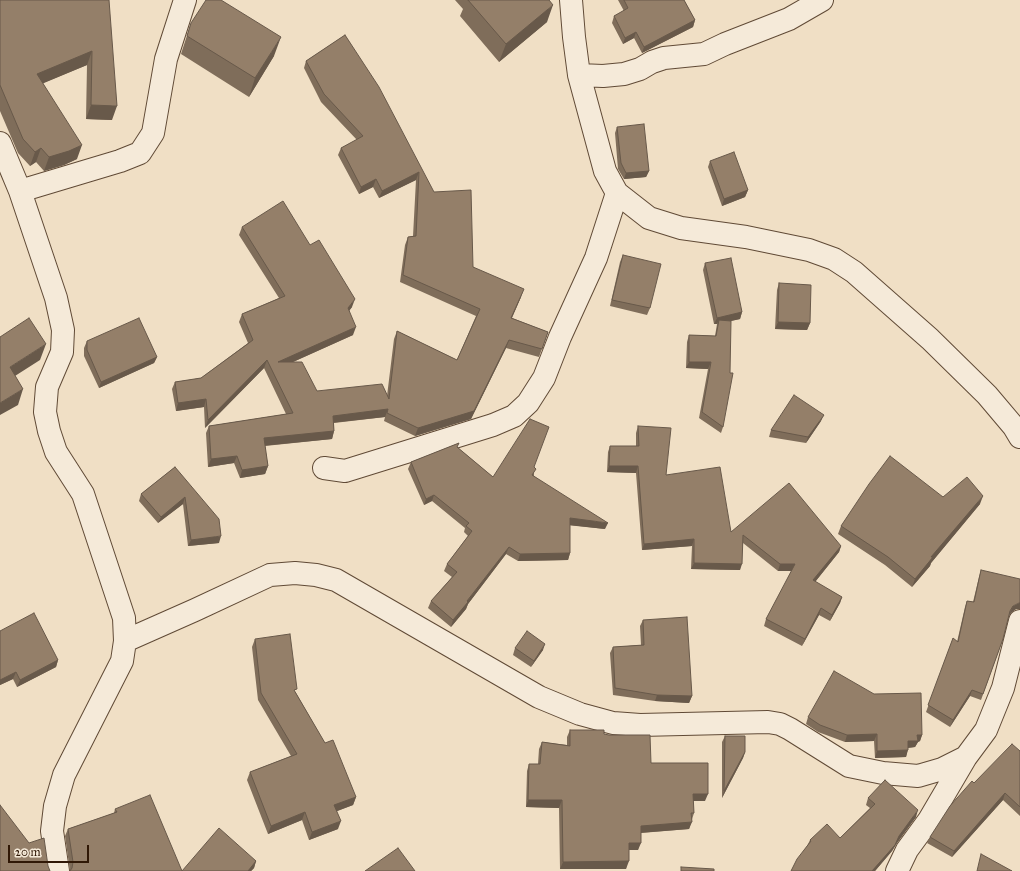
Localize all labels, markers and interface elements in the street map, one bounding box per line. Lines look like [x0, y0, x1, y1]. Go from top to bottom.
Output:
scale bar [10, 837, 91, 863]
text: 20 m [15, 845, 41, 859]

